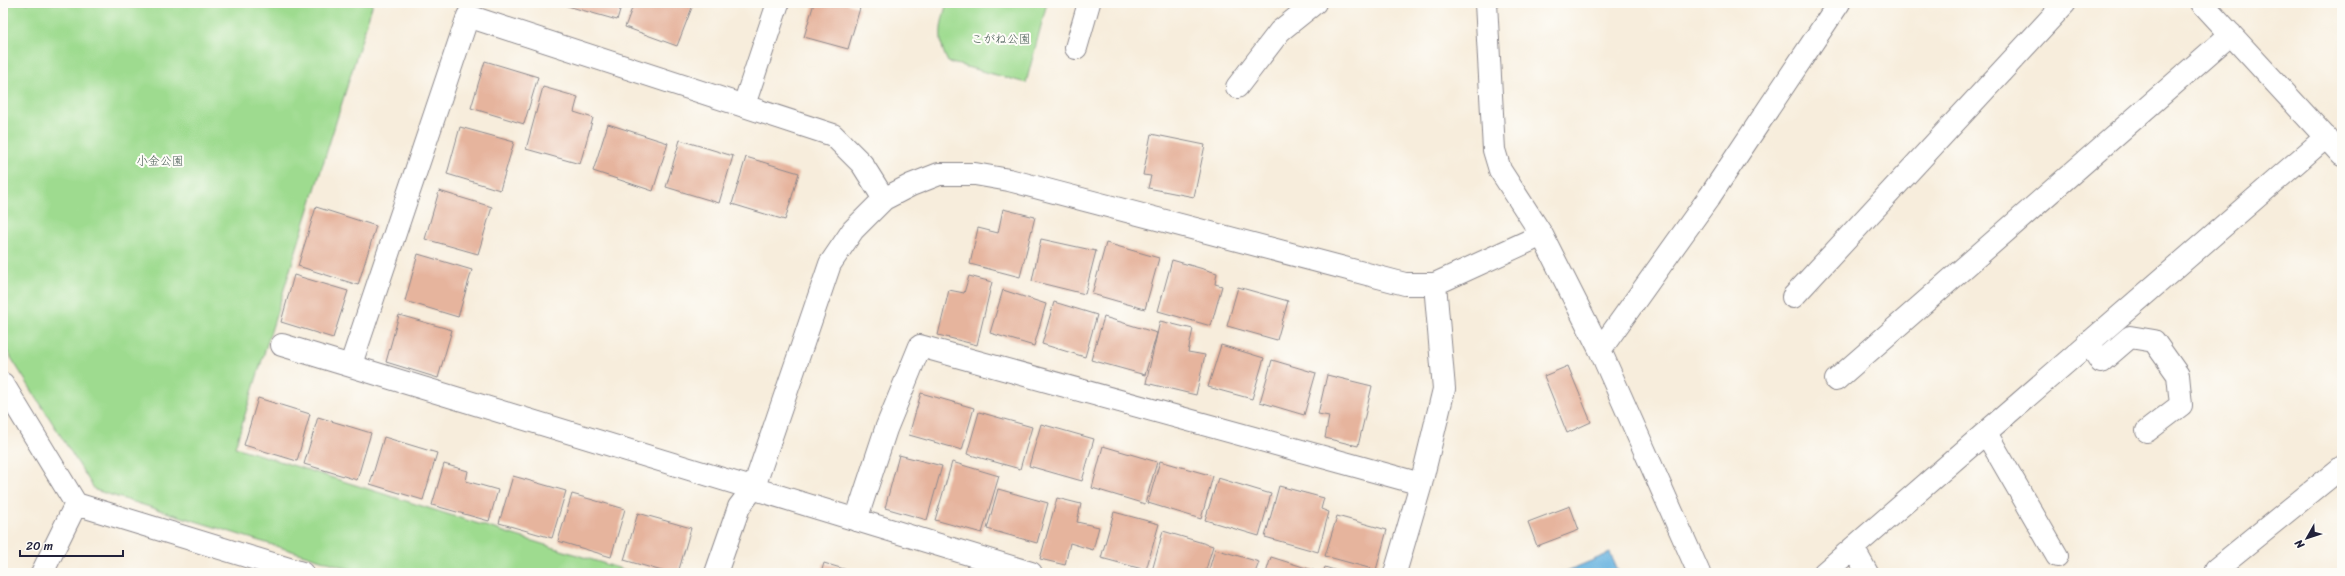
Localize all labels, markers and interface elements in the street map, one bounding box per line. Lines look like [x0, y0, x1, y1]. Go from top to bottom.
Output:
park label: こがね公園 [971, 28, 1031, 50]
park label: 小金公園 [136, 150, 184, 172]
north arrow [2287, 518, 2327, 558]
scale bar [20, 532, 123, 558]
text: 20 m [26, 535, 53, 557]
text: N [2290, 535, 2310, 554]

